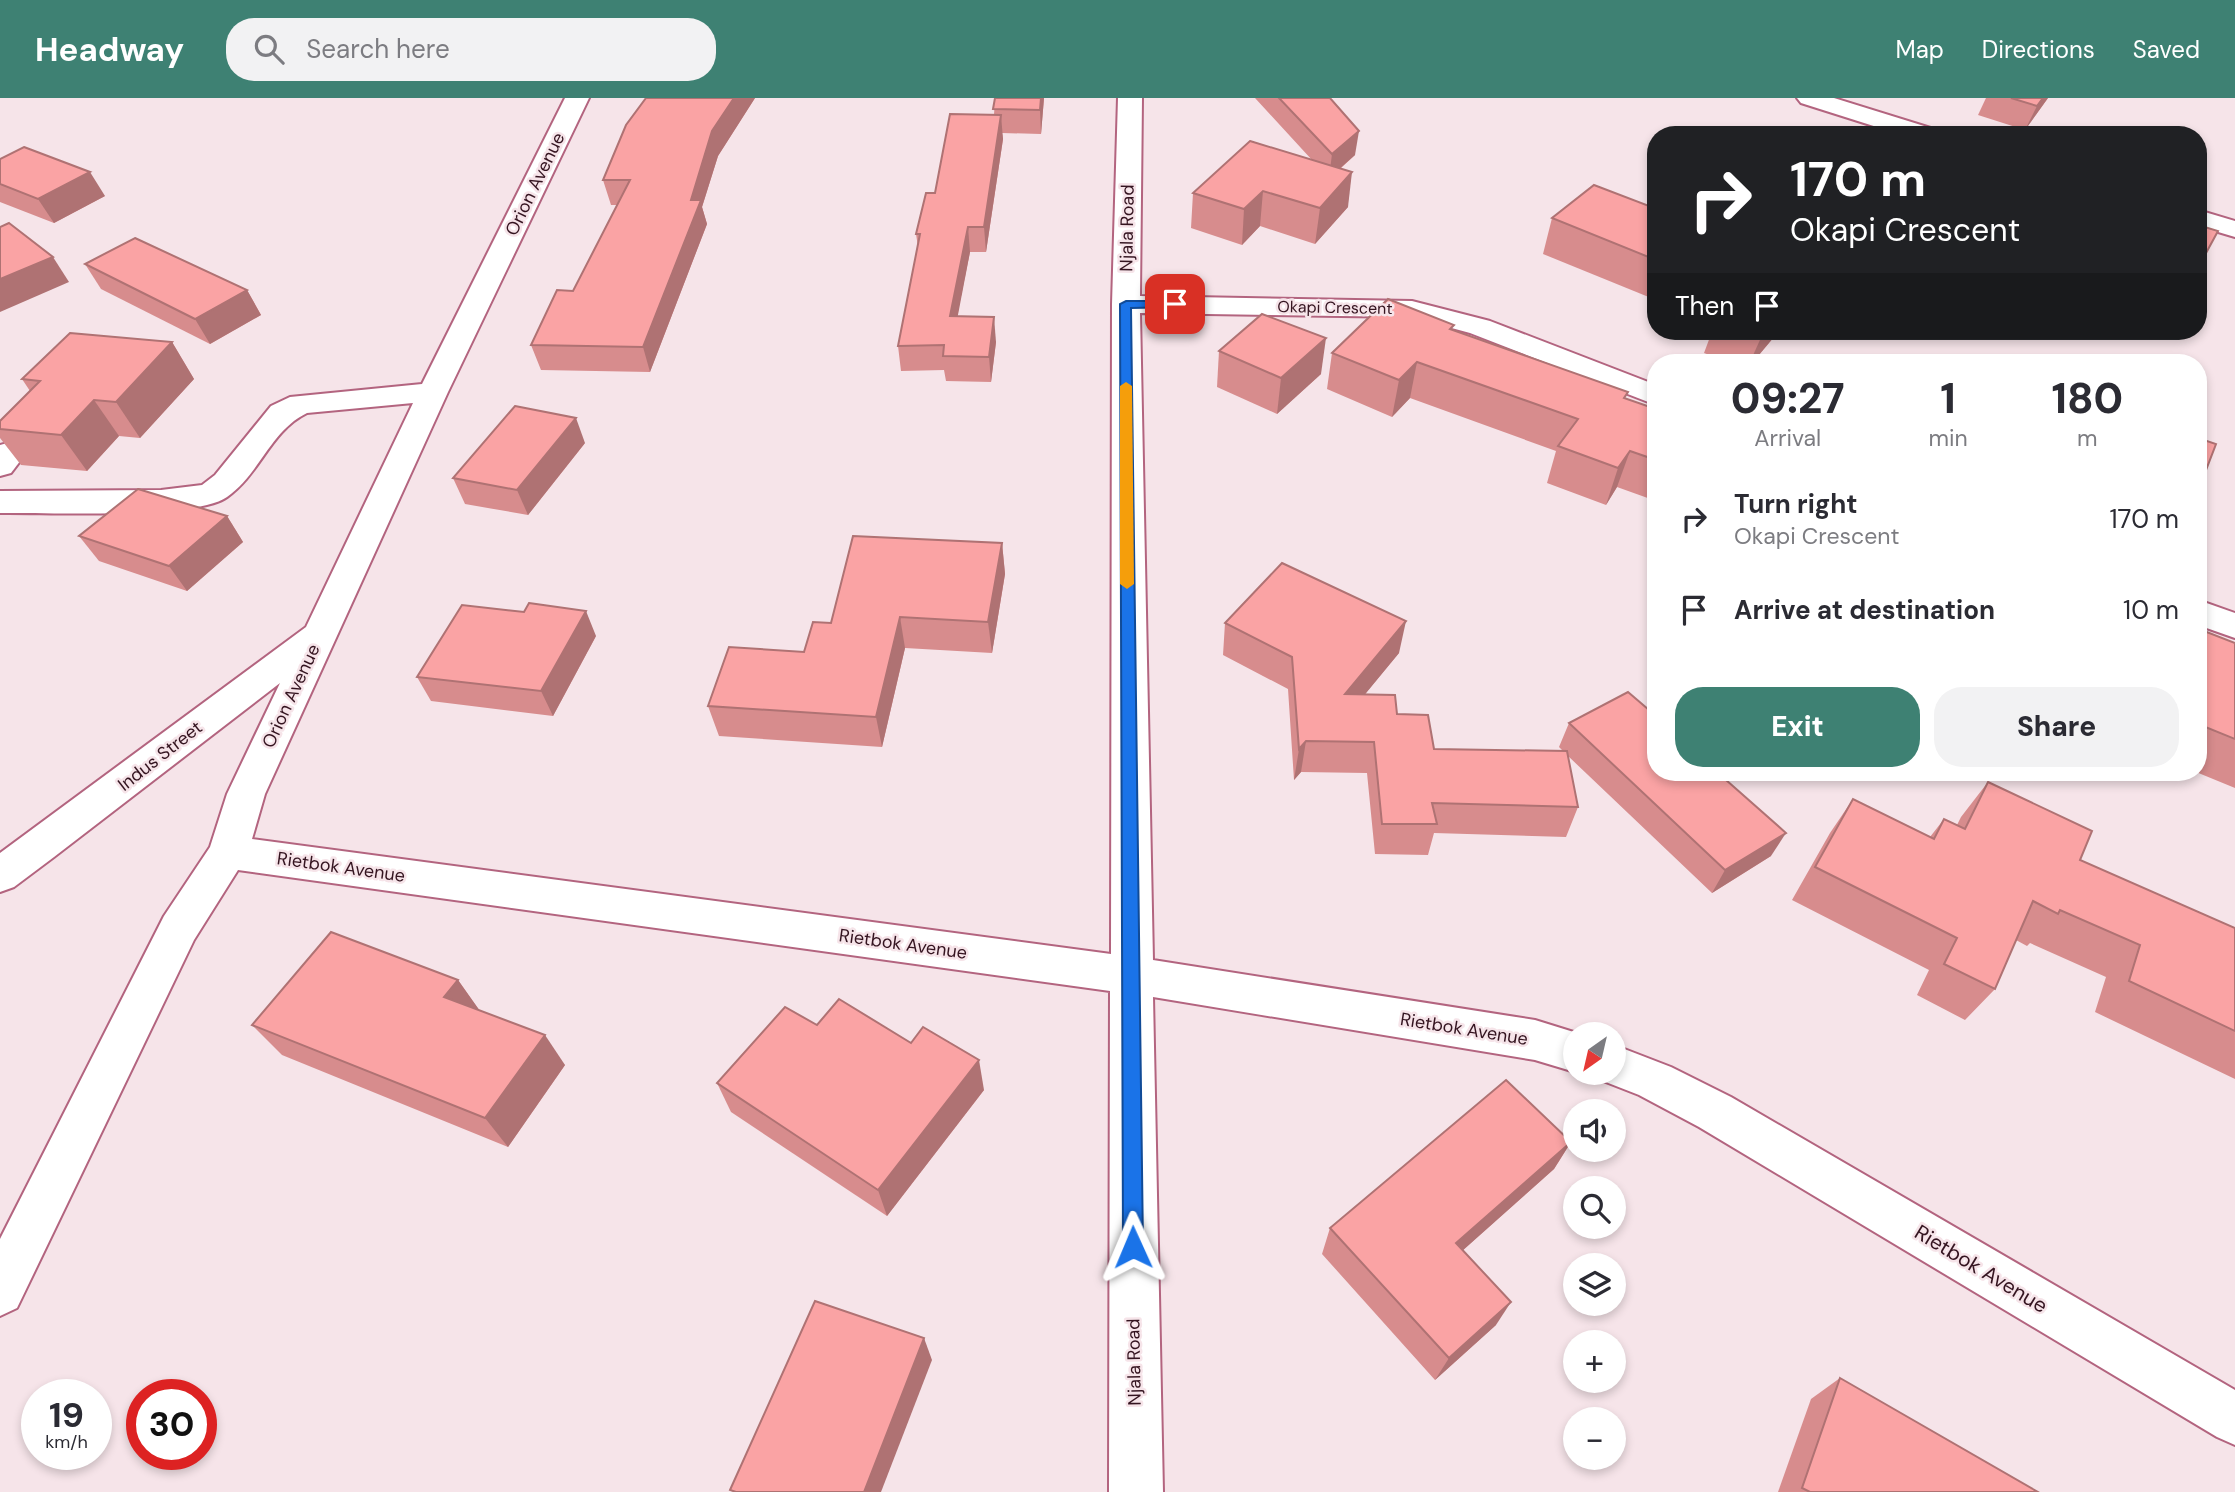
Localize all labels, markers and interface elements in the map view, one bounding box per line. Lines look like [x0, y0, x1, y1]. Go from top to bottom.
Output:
search box [226, 18, 716, 81]
text: Headway [35, 28, 184, 71]
icon: search [250, 30, 288, 68]
text: Search here [306, 32, 450, 66]
text: Map [1896, 34, 1944, 65]
text: Directions [1982, 34, 2095, 65]
text: Saved [2133, 34, 2200, 65]
street label: Orion Avenue [500, 128, 570, 240]
text: 170 m [1790, 147, 1926, 211]
icon: right [1675, 154, 1766, 245]
street label: Njala Road [1114, 184, 1140, 272]
text: Okapi Crescent [1790, 209, 2020, 251]
pin [1145, 274, 1205, 334]
icon: arrive [1156, 285, 1194, 323]
icon: arrive [1748, 287, 1786, 325]
text: Then [1675, 289, 1734, 323]
street label: Okapi Crescent [1277, 296, 1393, 319]
text: 09:27 [1731, 371, 1845, 426]
text: 1 [1940, 371, 1956, 426]
text: 180 [2051, 371, 2123, 426]
text: Arrival [1754, 423, 1821, 453]
text: min [1928, 423, 1968, 453]
text: m [2077, 423, 2098, 453]
text: Turn right [1734, 487, 1858, 521]
icon: right [1675, 500, 1713, 538]
text: 170 m [2110, 502, 2179, 536]
text: Okapi Crescent [1734, 521, 1899, 551]
icon: arrive [1675, 591, 1713, 629]
text: Arrive at destination [1734, 593, 1995, 627]
text: 10 m [2123, 593, 2179, 627]
street label: Orion Avenue [256, 640, 326, 752]
button: Exit [1675, 687, 1920, 767]
button: Share [1934, 687, 2179, 767]
street label: Indus Street [113, 715, 207, 797]
street label: Rietbok Avenue [275, 846, 407, 888]
street label: Rietbok Avenue [837, 923, 969, 965]
street label: Rietbok Avenue [1398, 1007, 1530, 1051]
north arrow [1563, 1022, 1626, 1085]
map controls [1563, 1022, 1626, 1470]
button: sound [1563, 1099, 1626, 1162]
button: search [1563, 1176, 1626, 1239]
position arrow [1096, 1210, 1170, 1284]
street label: Rietbok Avenue [1909, 1218, 2053, 1320]
button: layers [1563, 1253, 1626, 1316]
street label: Njala Road [1121, 1318, 1147, 1406]
button: + [1563, 1330, 1626, 1393]
speed limit sign: 30 [126, 1379, 217, 1470]
text: 19 [49, 1392, 84, 1438]
button: − [1563, 1407, 1626, 1470]
text: km/h [45, 1430, 88, 1454]

